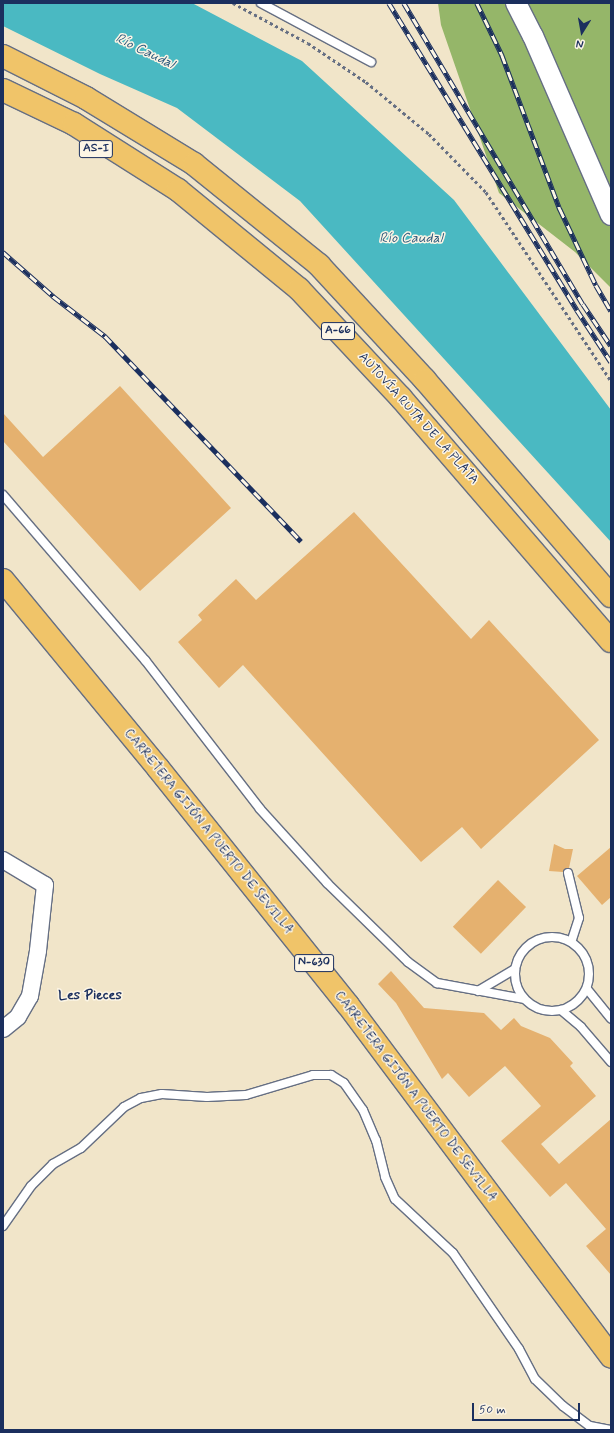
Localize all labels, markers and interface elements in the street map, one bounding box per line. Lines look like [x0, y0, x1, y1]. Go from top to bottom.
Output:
north arrow [562, 12, 602, 52]
water label: Río Caudal [113, 30, 177, 72]
text: N [575, 36, 585, 51]
road number: AS-I [78, 139, 114, 159]
water label: Río Caudal [380, 230, 442, 246]
road number: A-66 [320, 321, 356, 341]
street label: AUTOVÍA RUTA DE LA PLATA [355, 350, 481, 488]
street label: CARRETERA GIJÓN A PUERTO DE SEVILLA [121, 727, 295, 937]
road number: N-630 [294, 953, 334, 973]
district label: Les Pieces [59, 987, 121, 1003]
street label: CARRETERA GIJÓN A PUERTO DE SEVILLA [331, 989, 499, 1205]
scale bar [474, 1395, 582, 1421]
text: 50 m [479, 1402, 506, 1418]

